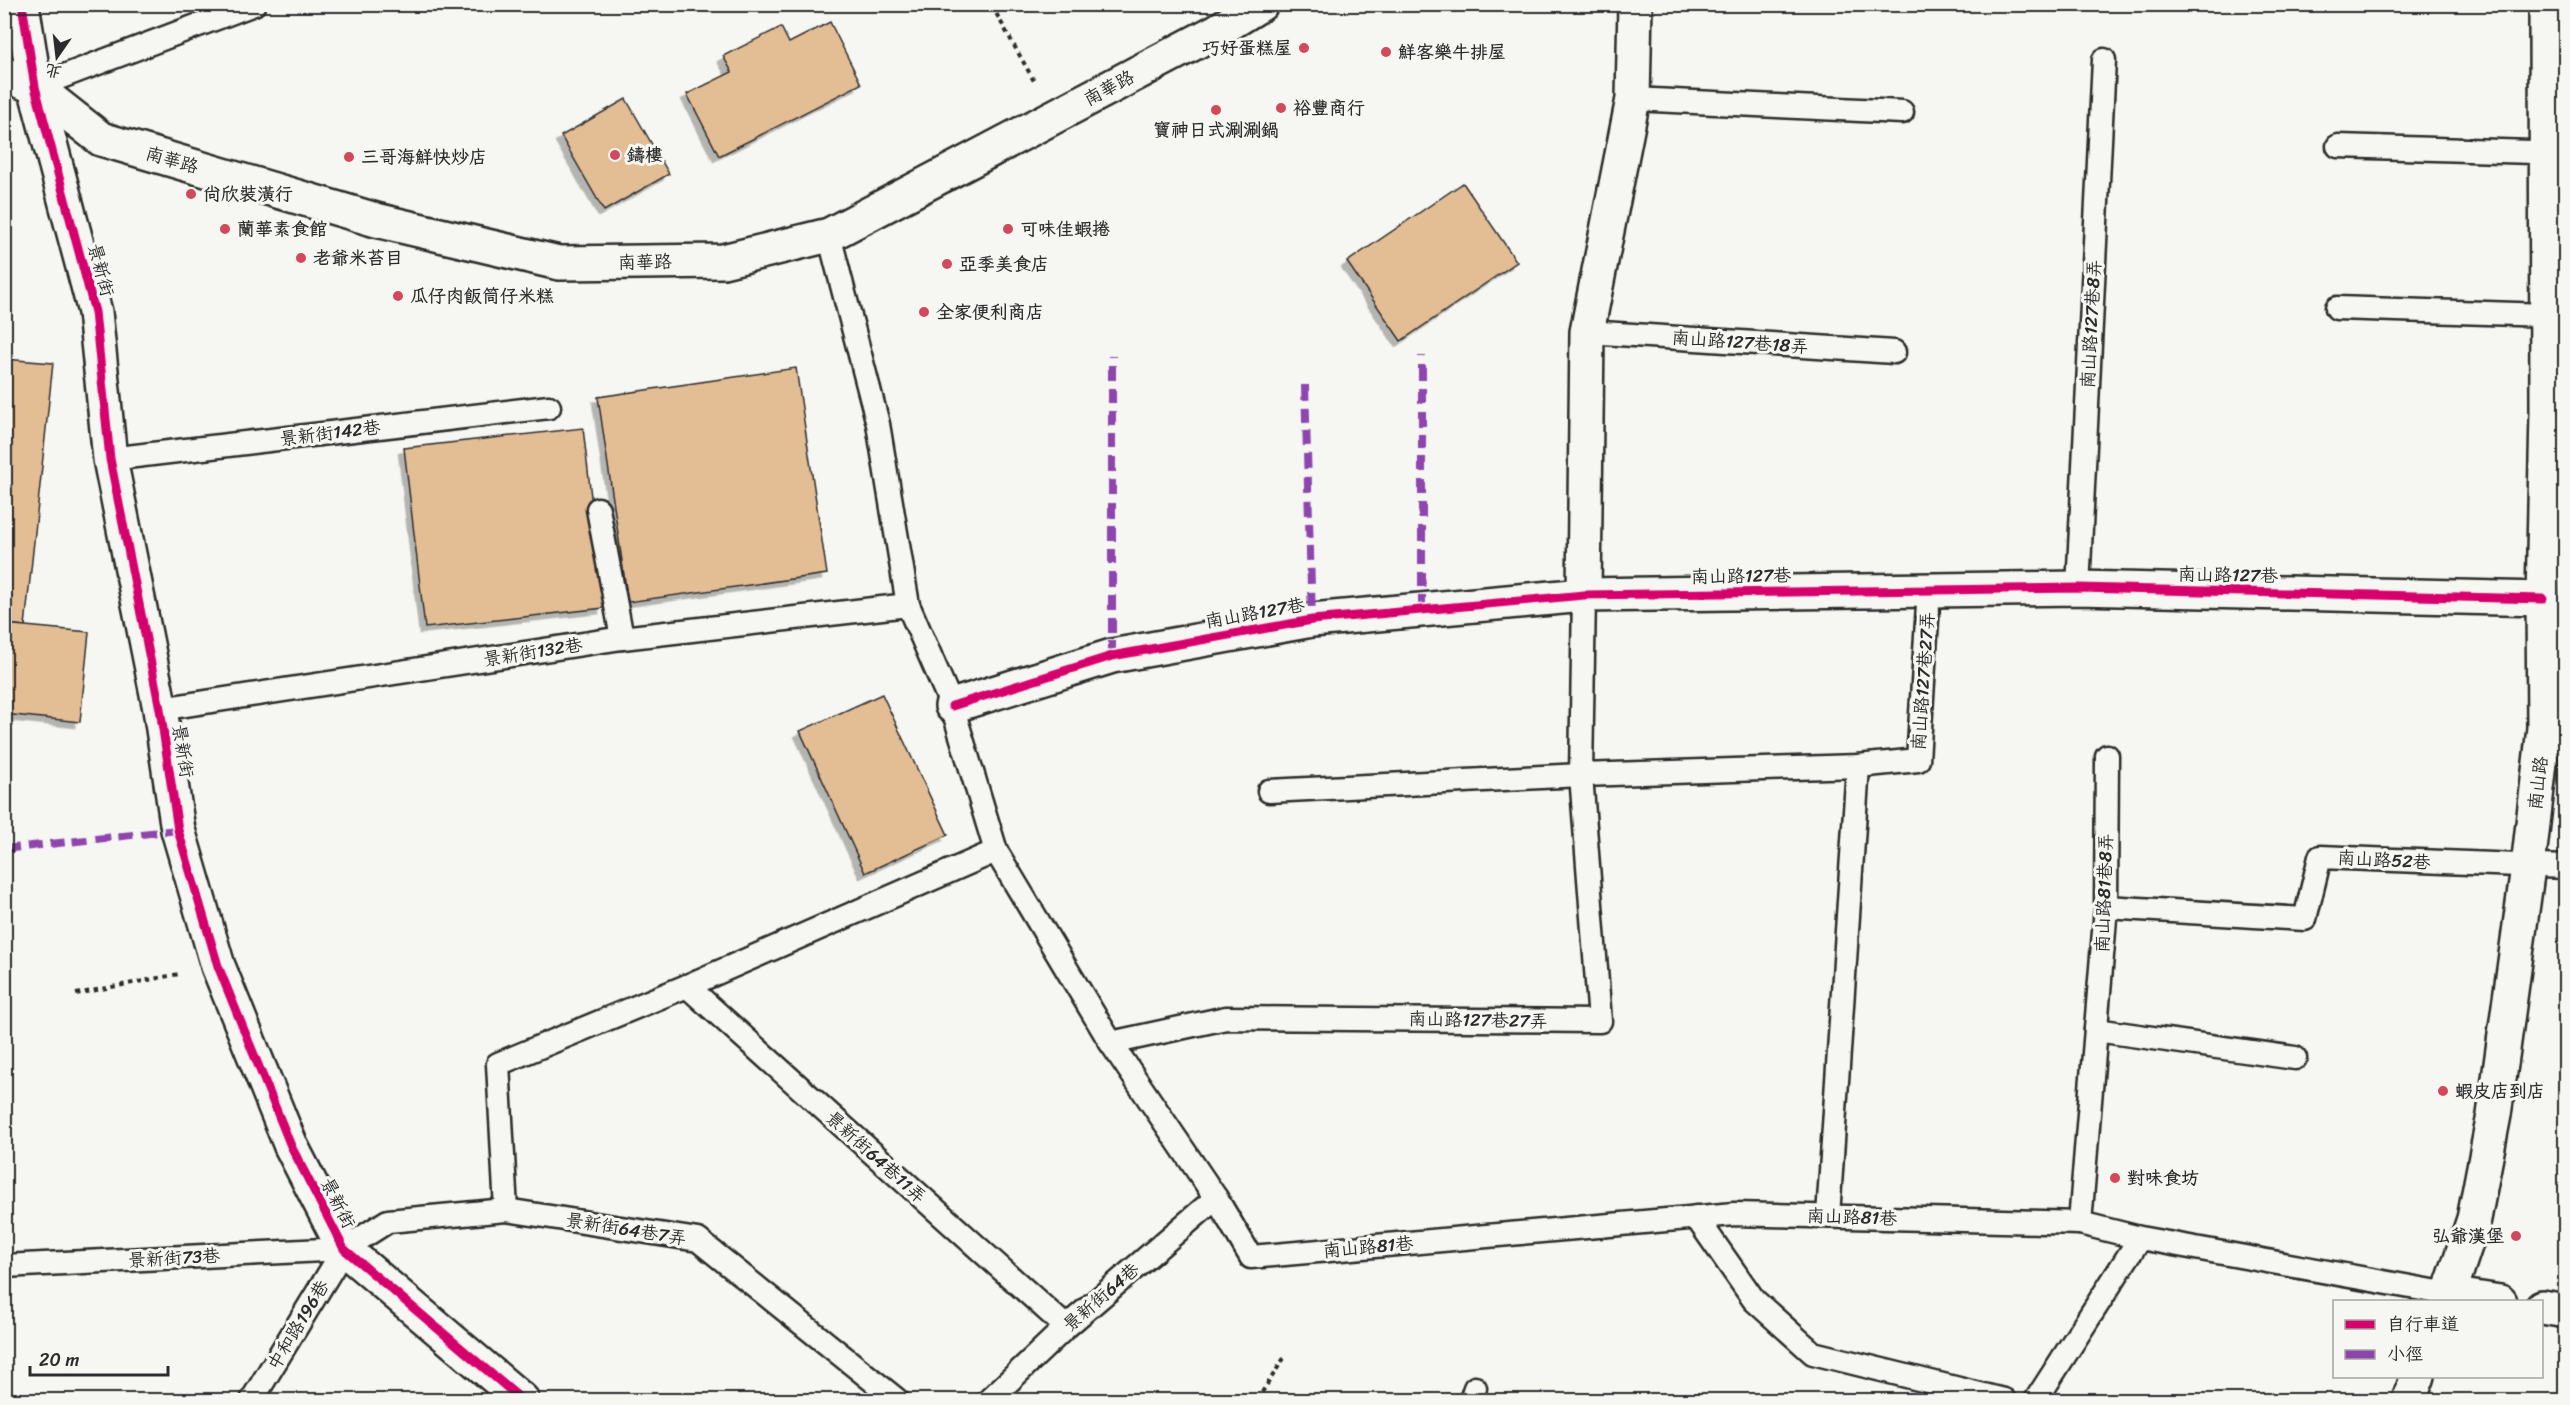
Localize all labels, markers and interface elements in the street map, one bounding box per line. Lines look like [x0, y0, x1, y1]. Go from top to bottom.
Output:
north arrow [27, 27, 87, 87]
place label: 巧好蛋糕屋 [1202, 32, 1292, 64]
place label: 鮮客樂牛排屋 [1398, 36, 1506, 68]
marker: 巧好蛋糕屋 [1297, 41, 1311, 55]
marker: 鮮客樂牛排屋 [1379, 45, 1393, 59]
text: 北 [42, 55, 65, 87]
street label: 南華路 [1078, 61, 1140, 115]
place label: 裕豐商行 [1293, 92, 1365, 124]
marker: 裕豐商行 [1274, 101, 1288, 115]
marker: 寶神日式涮涮鍋 [1209, 103, 1223, 117]
place label: 寶神日式涮涮鍋 [1153, 114, 1279, 146]
street label: 南華路 [142, 137, 202, 183]
place label: 鑄樓 [627, 139, 663, 171]
place label: 三哥海鮮快炒店 [361, 141, 487, 173]
marker: 鑄樓 [608, 148, 622, 162]
marker: 三哥海鮮快炒店 [342, 150, 356, 164]
place label: 尚欣裝潢行 [203, 178, 293, 210]
marker: 尚欣裝潢行 [184, 187, 198, 201]
place label: 蘭華素食館 [237, 213, 327, 245]
place label: 可味佳蝦捲 [1020, 213, 1110, 245]
marker: 蘭華素食館 [218, 222, 232, 236]
marker: 可味佳蝦捲 [1001, 222, 1015, 236]
street label: 景新街 [79, 240, 123, 300]
place label: 老爺米苔目 [313, 242, 403, 274]
street label: 南華路 [618, 246, 672, 278]
place label: 亞季美食店 [959, 248, 1049, 280]
marker: 老爺米苔目 [294, 251, 308, 265]
marker: 亞季美食店 [940, 257, 954, 271]
street label: 南山路127巷8弄 [2072, 259, 2110, 389]
place label: 瓜仔肉飯筒仔米糕 [410, 280, 554, 312]
marker: 瓜仔肉飯筒仔米糕 [391, 289, 405, 303]
place label: 全家便利商店 [936, 296, 1044, 328]
marker: 全家便利商店 [917, 305, 931, 319]
street label: 南山路127巷18弄 [1671, 321, 1809, 363]
street label: 景新街142巷 [278, 411, 382, 455]
street label: 南山路127巷 [2178, 558, 2278, 592]
street label: 南山路127巷 [1691, 559, 1791, 593]
street label: 南山路127巷 [1203, 589, 1307, 637]
street label: 南山路127巷27弄 [1902, 611, 1944, 751]
street label: 景新街132巷 [481, 628, 585, 676]
street label: 景新街 [163, 722, 203, 780]
street label: 南山路 [2519, 754, 2557, 812]
street label: 南山路81巷8弄 [2086, 833, 2122, 953]
street label: 南山路52巷 [2337, 842, 2431, 878]
street label: 南山路127巷27弄 [1408, 1003, 1548, 1037]
place label: 蝦皮店到店 [2455, 1075, 2545, 1107]
marker: 蝦皮店到店 [2436, 1084, 2450, 1098]
street label: 景新街64巷11弄 [818, 1103, 934, 1211]
place label: 對味食坊 [2127, 1162, 2199, 1194]
marker: 對味食坊 [2108, 1171, 2122, 1185]
street label: 景新街 [311, 1172, 365, 1234]
street label: 南山路81巷 [1806, 1199, 1898, 1235]
street label: 景新街64巷7弄 [563, 1204, 689, 1254]
place label: 弘爺漢堡 [2432, 1220, 2504, 1252]
street label: 南山路81巷 [1321, 1227, 1415, 1267]
marker: 弘爺漢堡 [2509, 1229, 2523, 1243]
street label: 景新街73巷 [127, 1240, 221, 1276]
street label: 景新街64巷 [1055, 1254, 1147, 1340]
street label: 中和路196巷 [258, 1273, 338, 1377]
legend [2333, 1300, 2543, 1378]
text: 自行車道 [2387, 1308, 2459, 1340]
text: 小徑 [2387, 1338, 2423, 1370]
scale bar [30, 1339, 168, 1377]
text: 20 m [39, 1344, 79, 1376]

